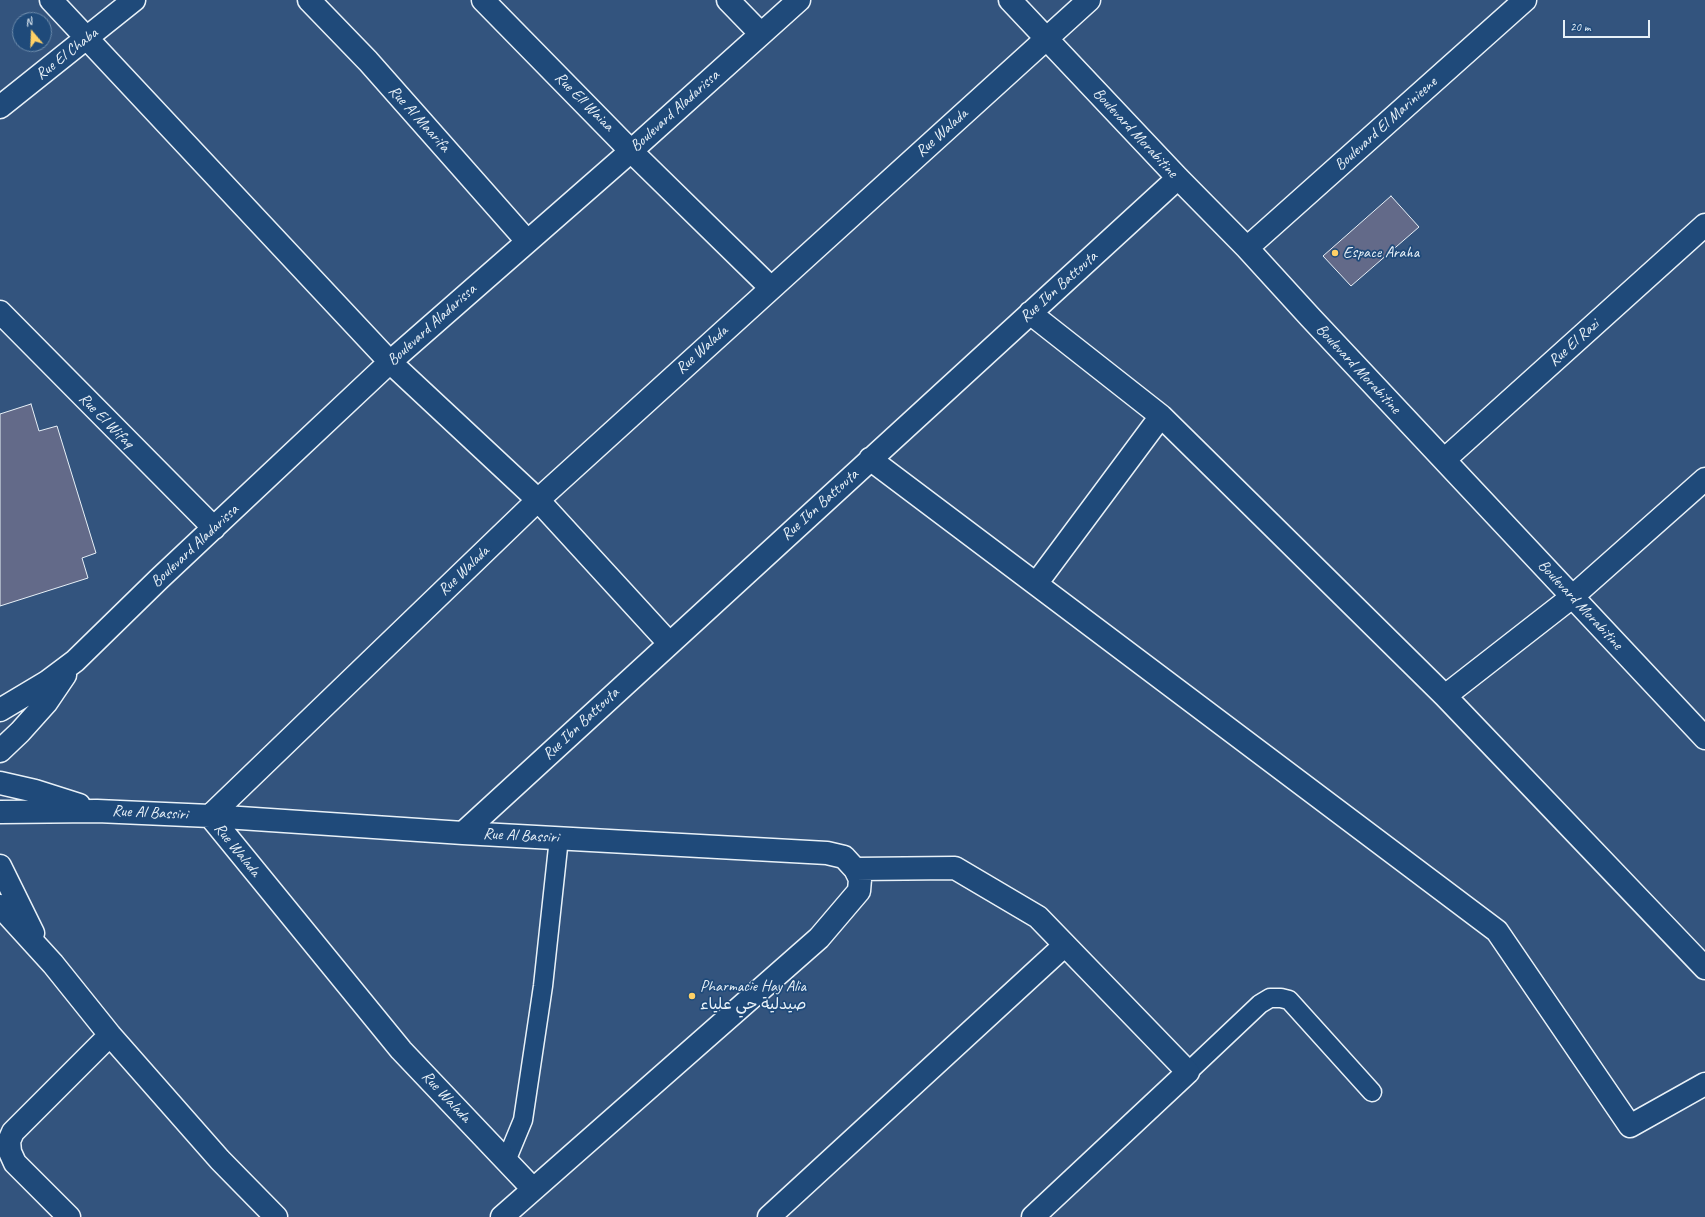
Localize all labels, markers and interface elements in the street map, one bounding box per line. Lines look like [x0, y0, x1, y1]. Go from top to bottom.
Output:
north arrow [12, 12, 52, 52]
scale bar [1565, 12, 1652, 38]
text: N [23, 14, 34, 29]
text: 20 m [1570, 19, 1590, 35]
street label: Rue El Chaba [32, 24, 102, 84]
street label: Boulevard Aladarissa [627, 66, 723, 156]
street label: Rue Ell Waiaa [550, 68, 618, 136]
street label: Boulevard El Marinieene [1331, 73, 1441, 175]
street label: Rue Al Maarifa [384, 82, 454, 156]
street label: Boulevard Morabitine [1088, 84, 1182, 182]
street label: Rue Walada [912, 105, 972, 161]
place label: Espace Araha [1343, 243, 1419, 263]
street label: Rue Ibn Battouta [1016, 247, 1102, 327]
marker: Espace Araha [1330, 248, 1340, 258]
street label: Boulevard Aladarissa [384, 280, 480, 370]
street label: Rue El Razi [1545, 315, 1603, 371]
street label: Boulevard Morabitine [1311, 320, 1405, 418]
street label: Rue Walada [672, 322, 732, 378]
street label: Rue El Wifaq [74, 389, 138, 453]
street label: Rue Ibn Battouta [777, 465, 863, 545]
street label: Boulevard Aladarissa [147, 500, 243, 592]
street label: Rue Walada [434, 542, 494, 600]
street label: Boulevard Morabitine [1533, 556, 1627, 654]
street label: Rue Ibn Battouta [539, 684, 623, 764]
street label: Rue Al Bassiri [112, 801, 188, 825]
street label: Rue Walada [210, 819, 264, 881]
street label: Rue Al Bassiri [483, 824, 559, 848]
place label: Pharmacie Hay Alia صيدلية حي علياء [700, 977, 806, 1015]
marker: Pharmacie Hay Alia صيدلية حي علياء [687, 991, 697, 1001]
street label: Rue Walada [417, 1067, 475, 1127]

